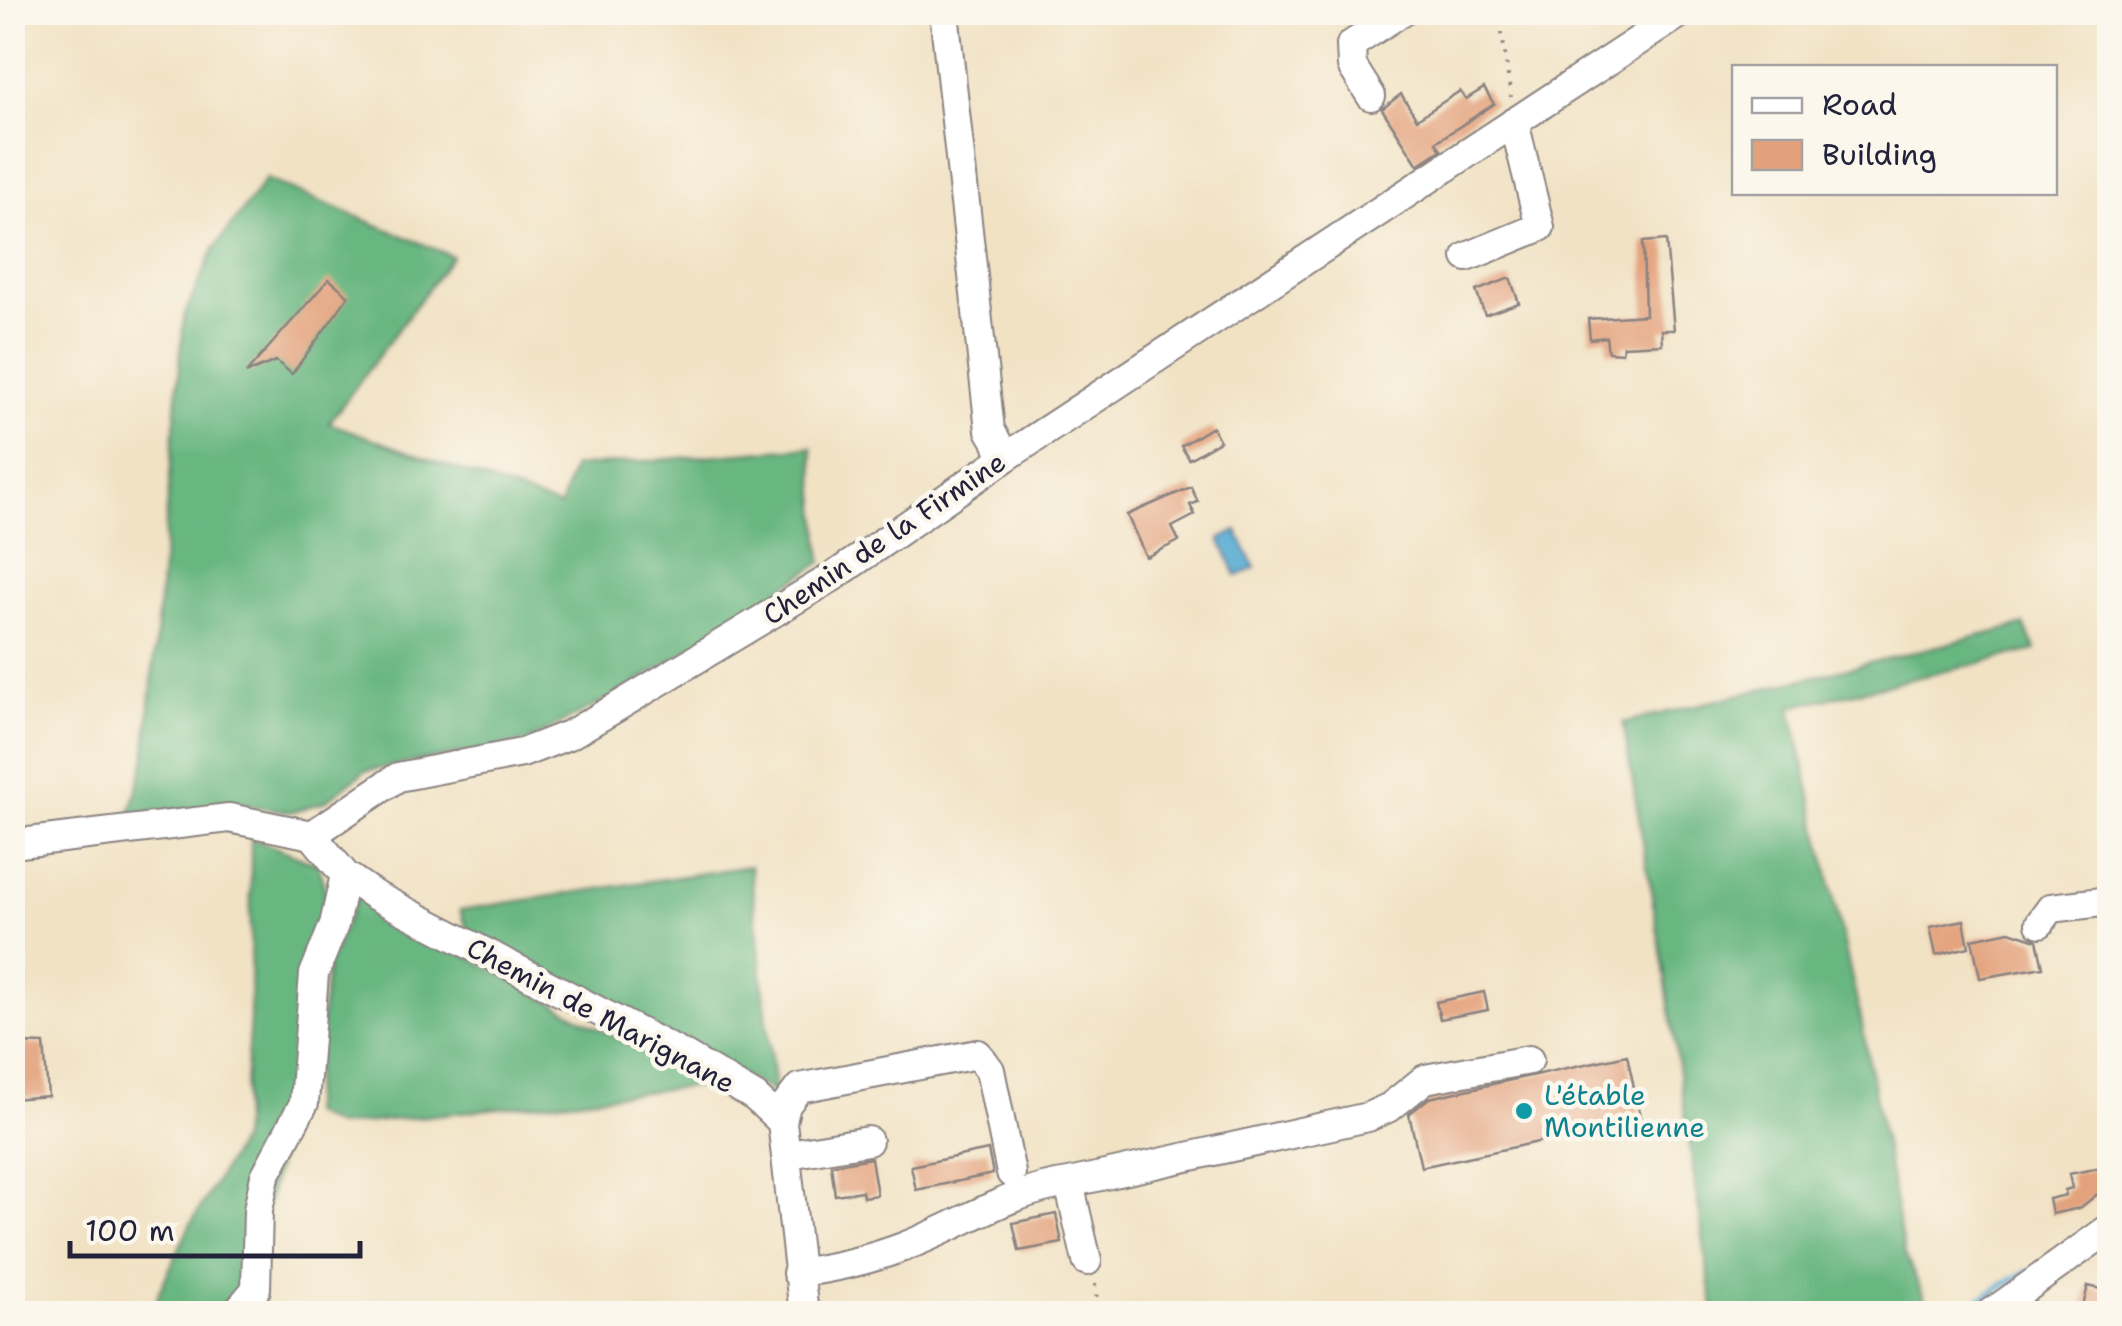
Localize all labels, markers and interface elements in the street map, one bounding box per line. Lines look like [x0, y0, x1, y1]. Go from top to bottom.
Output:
legend [1732, 65, 2057, 195]
text: Road [1822, 84, 1897, 125]
text: Building [1822, 134, 1937, 175]
street label: Chemin de la Firmine [755, 443, 1013, 633]
street label: Chemin de Marignane [460, 928, 742, 1102]
place label: L'étable Montilienne [1544, 1076, 1705, 1146]
marker: L'étable Montilienne [1513, 1100, 1535, 1122]
scale bar [70, 1196, 360, 1258]
text: 100 m [85, 1210, 175, 1251]

